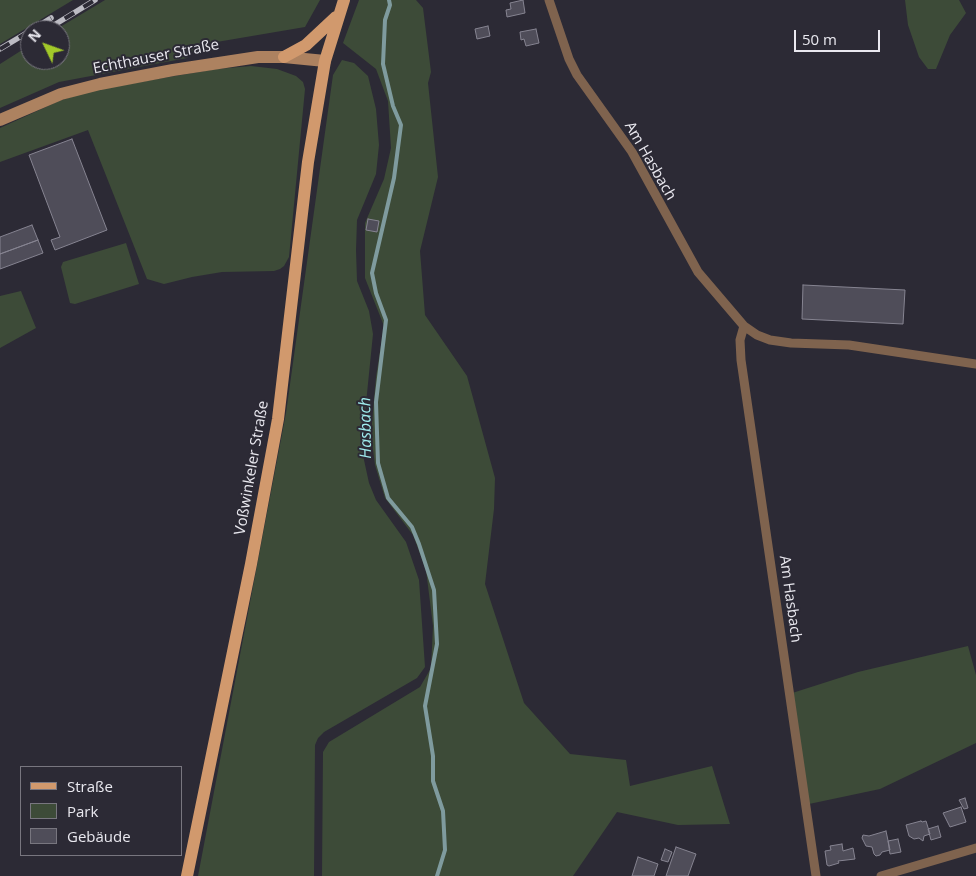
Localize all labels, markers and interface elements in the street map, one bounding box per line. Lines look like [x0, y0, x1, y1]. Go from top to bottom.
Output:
north arrow [20, 20, 70, 70]
scale bar [796, 20, 882, 52]
text: N [23, 25, 45, 46]
text: 50 m [802, 29, 837, 49]
street label: Echthauser Straße [91, 36, 221, 78]
street label: Am Hasbach [620, 119, 680, 203]
water label: Hasbach [356, 397, 376, 459]
street label: Voßwinkeler Straße [231, 399, 273, 537]
street label: Am Hasbach [775, 554, 805, 644]
legend [20, 766, 182, 856]
text: Straße [67, 776, 113, 796]
text: Park [67, 801, 98, 821]
text: Gebäude [67, 826, 131, 846]

